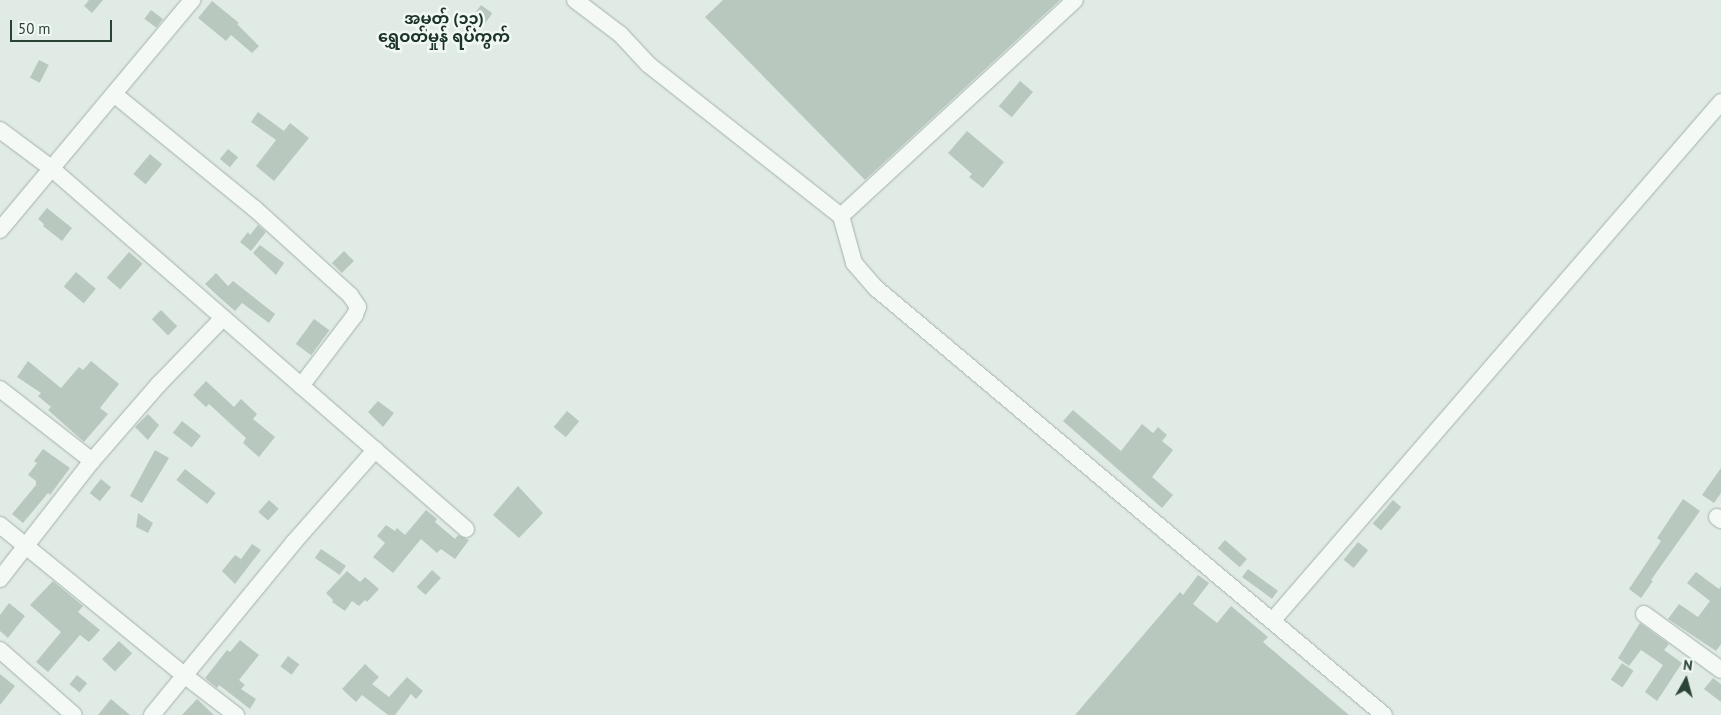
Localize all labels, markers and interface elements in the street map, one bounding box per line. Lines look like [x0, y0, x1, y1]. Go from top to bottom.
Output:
district label: အမှတ် (၁၃) ရွှေဝတ်မှုန် ရပ်ကွက် [378, 8, 510, 46]
scale bar [12, 10, 115, 42]
text: 50 m [18, 19, 51, 38]
north arrow [1661, 655, 1711, 705]
text: N [1682, 656, 1693, 675]

